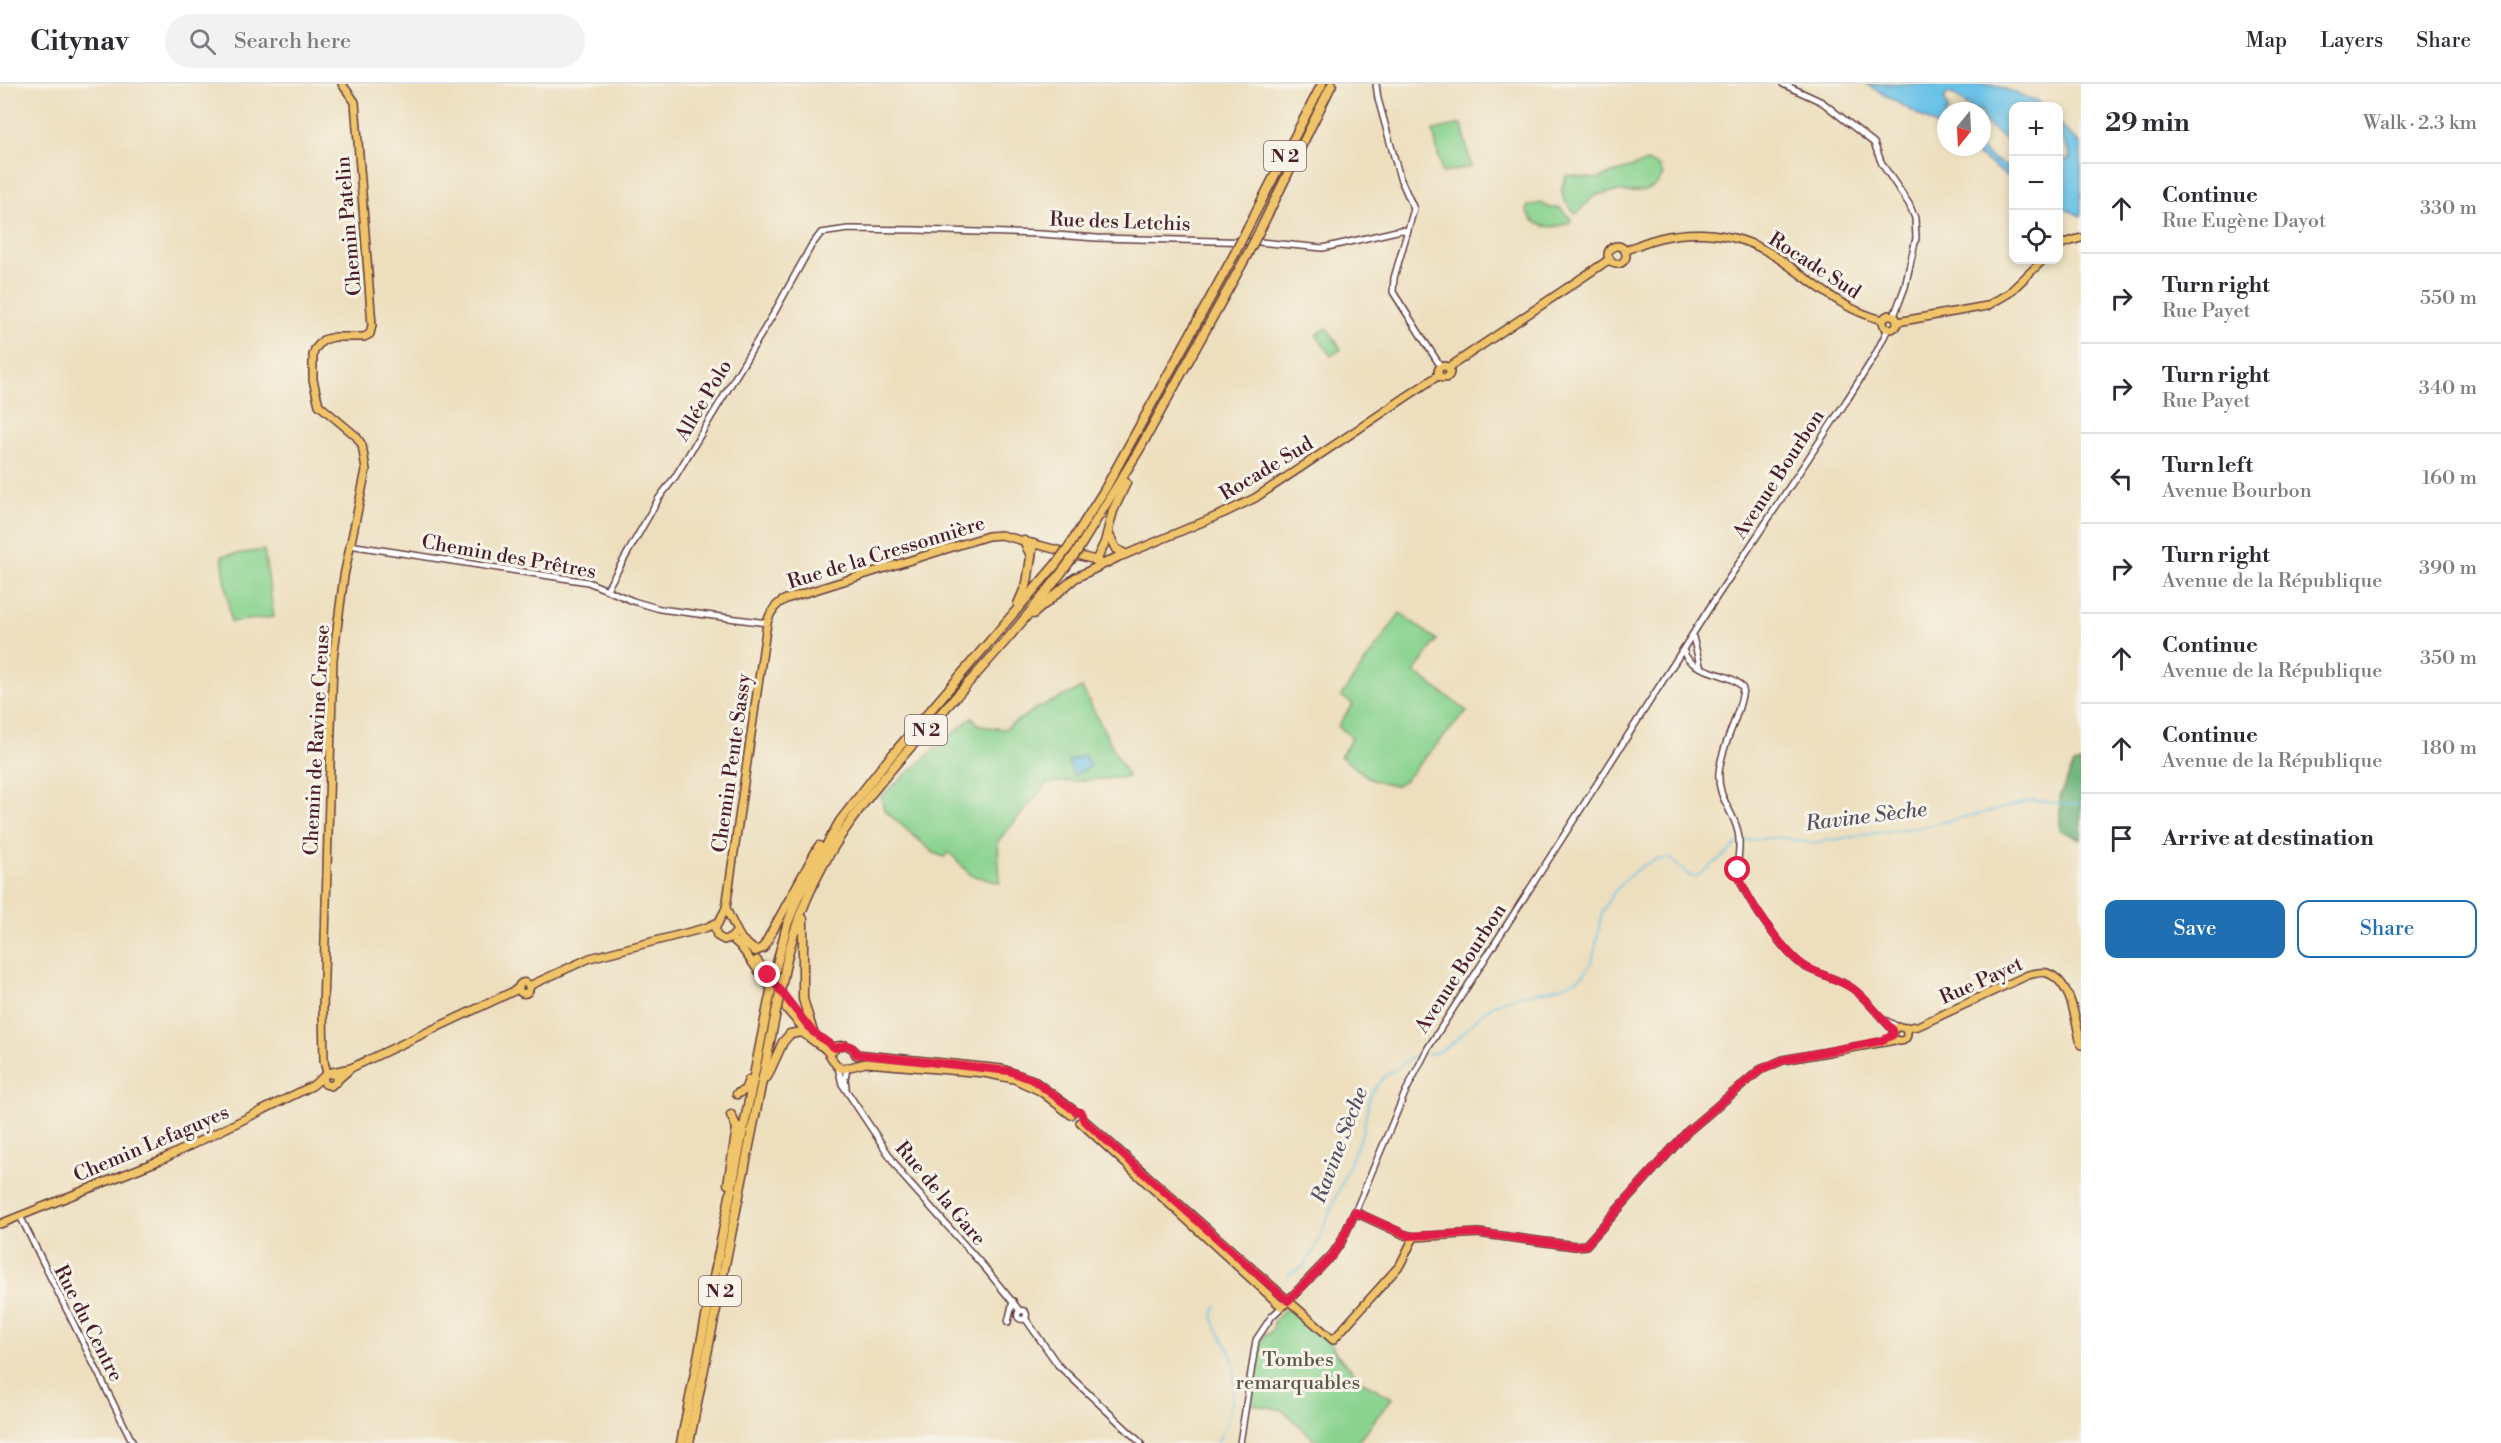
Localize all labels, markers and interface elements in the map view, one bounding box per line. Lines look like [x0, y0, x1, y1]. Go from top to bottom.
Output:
search box [165, 14, 585, 68]
text: Citynav [30, 24, 129, 59]
icon: search [186, 25, 219, 58]
text: Search here [234, 28, 351, 55]
text: Map [2246, 28, 2287, 54]
text: Layers [2320, 28, 2383, 54]
text: Share [2416, 28, 2471, 54]
north arrow [1937, 102, 1991, 156]
map controls [2009, 102, 2063, 264]
button: + [2009, 102, 2063, 156]
text: 29 min [2105, 107, 2190, 139]
text: Walk · 2.3 km [2363, 111, 2477, 136]
road number: N 2 [1264, 141, 1306, 171]
street label: Chemin Patelin [331, 155, 368, 297]
button: − [2009, 156, 2063, 210]
text: Continue [2162, 182, 2258, 209]
icon: ahead [2105, 192, 2138, 225]
text: 330 m [2420, 196, 2477, 221]
street label: Rue des Letchis [1049, 208, 1191, 237]
text: Rue Eugène Dayot [2162, 209, 2326, 234]
button: locate [2009, 210, 2063, 264]
street label: Rocade Sud [1763, 227, 1866, 306]
text: Turn right [2162, 272, 2270, 299]
icon: right [2105, 282, 2138, 315]
text: 550 m [2420, 286, 2477, 311]
text: Rue Payet [2162, 299, 2251, 324]
street label: Allée Polo [670, 356, 738, 447]
text: Turn right [2162, 362, 2270, 389]
icon: right [2105, 372, 2138, 405]
text: 340 m [2419, 376, 2477, 401]
text: Rue Payet [2162, 389, 2251, 414]
street label: Avenue Bourbon [1727, 405, 1831, 545]
street label: Rocade Sud [1215, 431, 1319, 507]
text: Turn left [2162, 452, 2253, 479]
icon: left [2105, 462, 2138, 495]
text: 160 m [2422, 466, 2477, 491]
text: Avenue Bourbon [2162, 479, 2312, 504]
street label: Rue de la Cressonnière [785, 511, 988, 595]
street label: Chemin des Prêtres [419, 530, 598, 585]
text: Turn right [2162, 542, 2270, 569]
icon: right [2105, 552, 2138, 585]
text: 390 m [2419, 556, 2477, 581]
text: Avenue de la République [2162, 569, 2382, 594]
street label: Chemin de Ravine Creuse [299, 624, 336, 856]
text: Continue [2162, 632, 2258, 659]
icon: ahead [2105, 642, 2138, 675]
text: 350 m [2420, 646, 2477, 671]
text: Avenue de la République [2162, 659, 2382, 684]
street label: Chemin Pente Sassy [708, 672, 757, 854]
road number: N 2 [905, 715, 947, 745]
text: Continue [2162, 722, 2258, 749]
icon: ahead [2105, 732, 2138, 765]
text: 180 m [2422, 736, 2477, 761]
text: Avenue de la République [2162, 749, 2382, 774]
water label: Ravine Sèche [1803, 797, 1929, 837]
icon: arrive [2105, 822, 2138, 855]
text: Arrive at destination [2162, 825, 2374, 852]
route start [1724, 856, 1750, 882]
street label: Avenue Bourbon [1409, 899, 1513, 1039]
button: Save [2105, 900, 2285, 958]
button: Share [2297, 900, 2477, 958]
street label: Rue Payet [1936, 952, 2027, 1011]
route end [754, 961, 780, 987]
water label: Ravine Sèche [1306, 1083, 1374, 1208]
street label: Chemin Lefaguyes [70, 1100, 233, 1188]
street label: Rue de la Gare [889, 1137, 991, 1251]
street label: Rue du Centre [48, 1261, 128, 1386]
road number: N 2 [699, 1276, 741, 1306]
park label: Tombes remarquables [1236, 1348, 1360, 1396]

